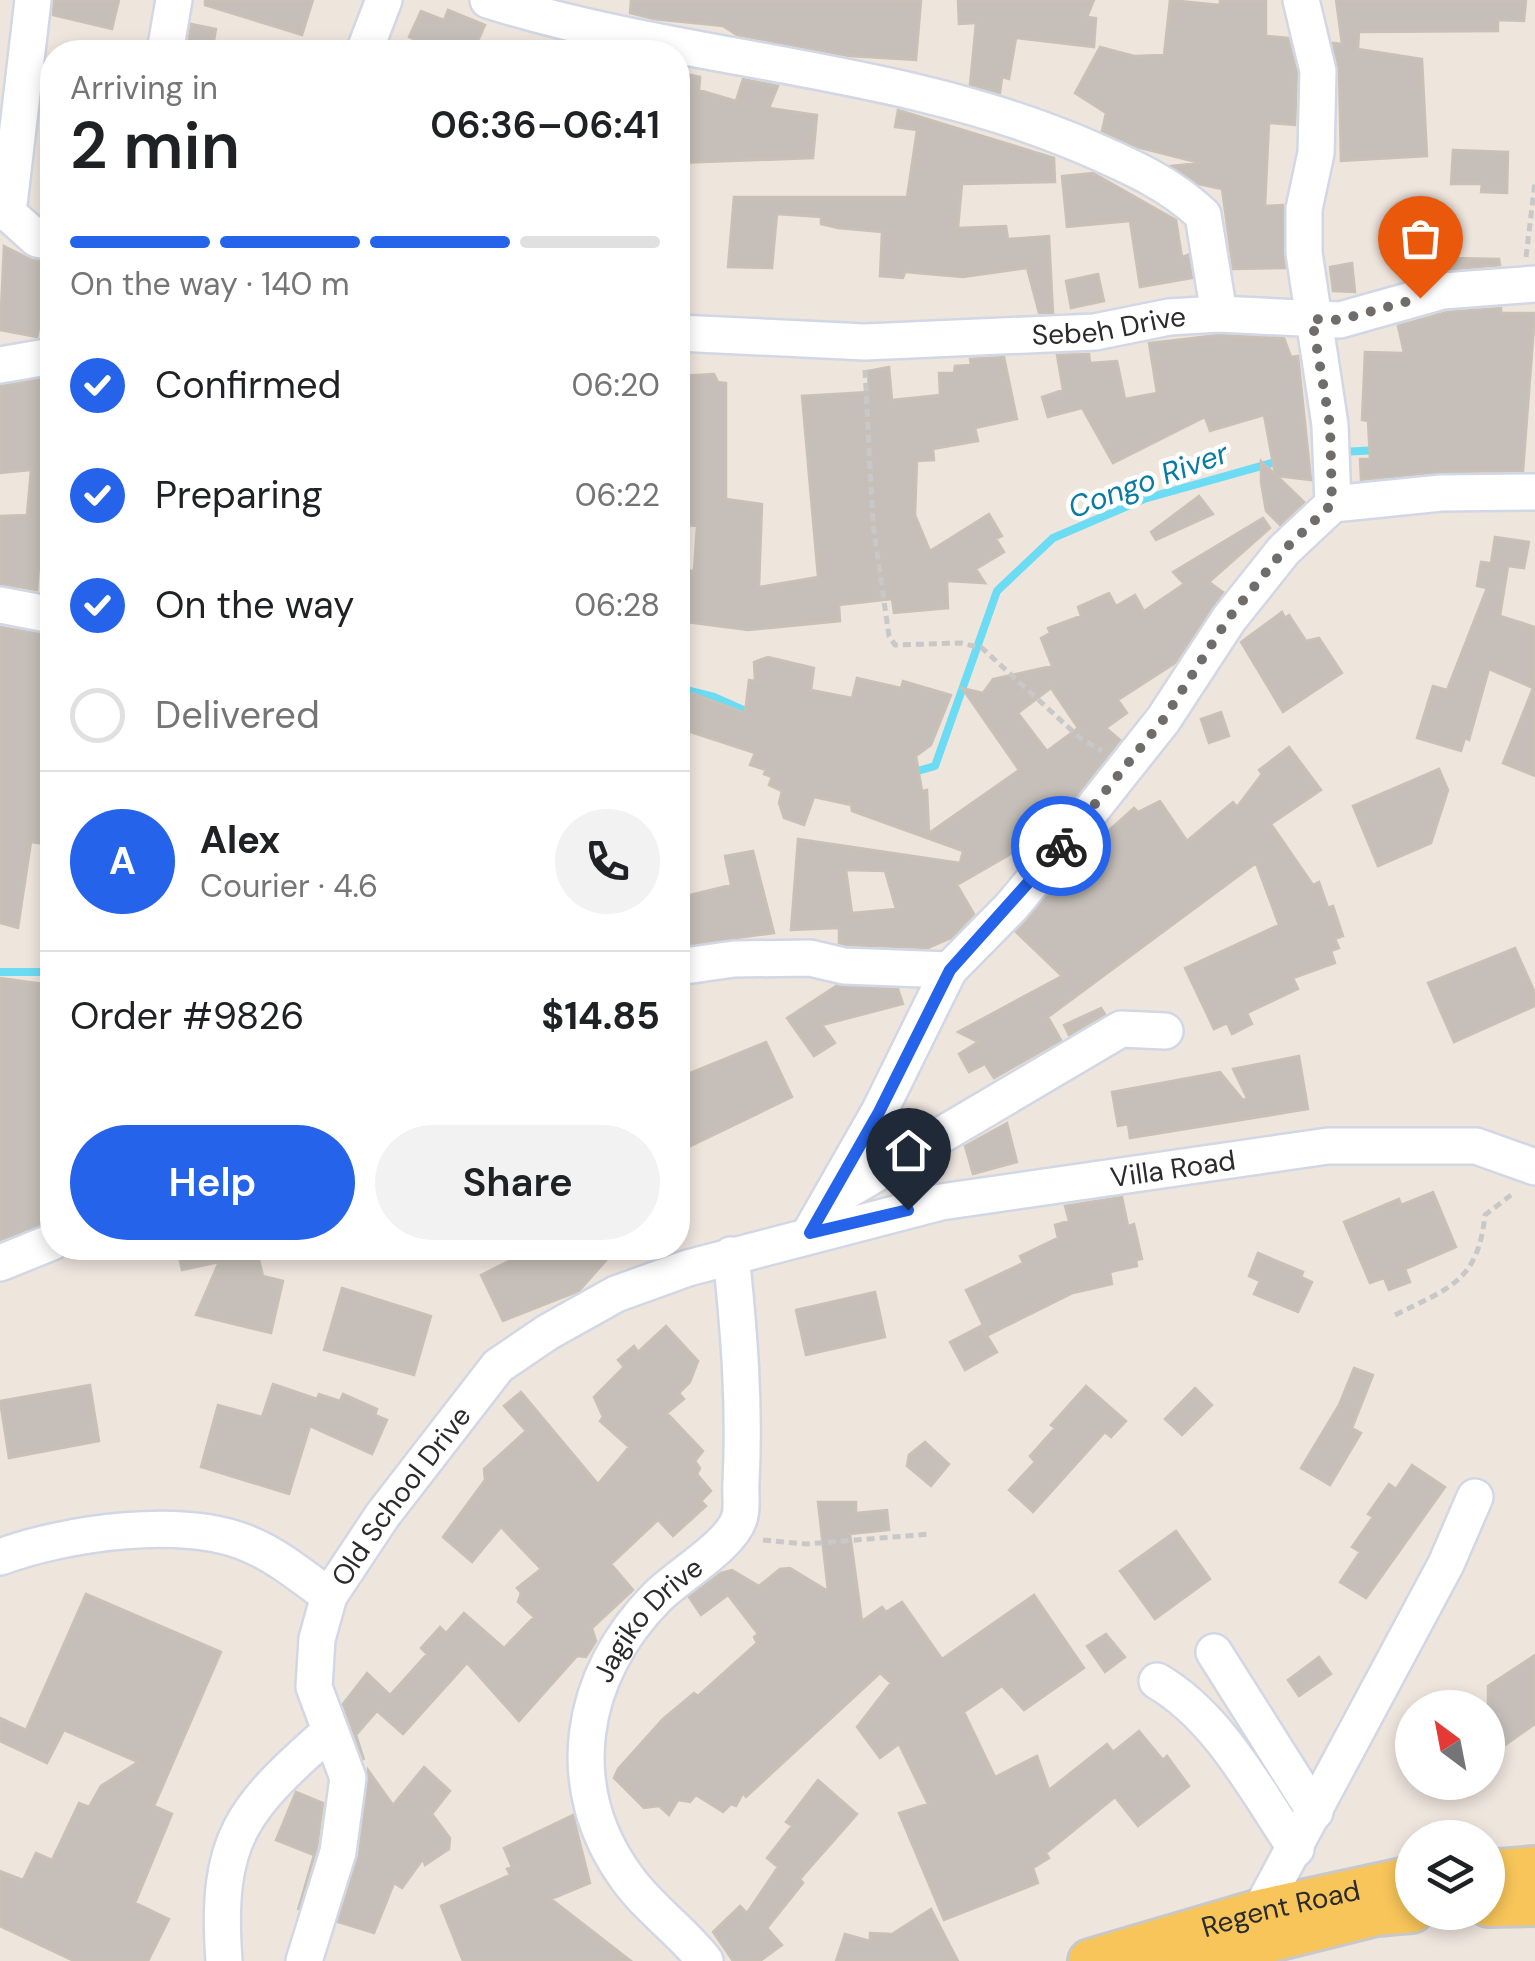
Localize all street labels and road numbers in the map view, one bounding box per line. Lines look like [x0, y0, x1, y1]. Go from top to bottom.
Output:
street label: Sebeh Drive [1031, 298, 1187, 353]
street label: Villa Road [1108, 1141, 1238, 1196]
street label: Old School Drive [322, 1398, 479, 1593]
street label: Jagiko Drive [584, 1548, 710, 1688]
street label: Regent Road [1197, 1871, 1364, 1946]

